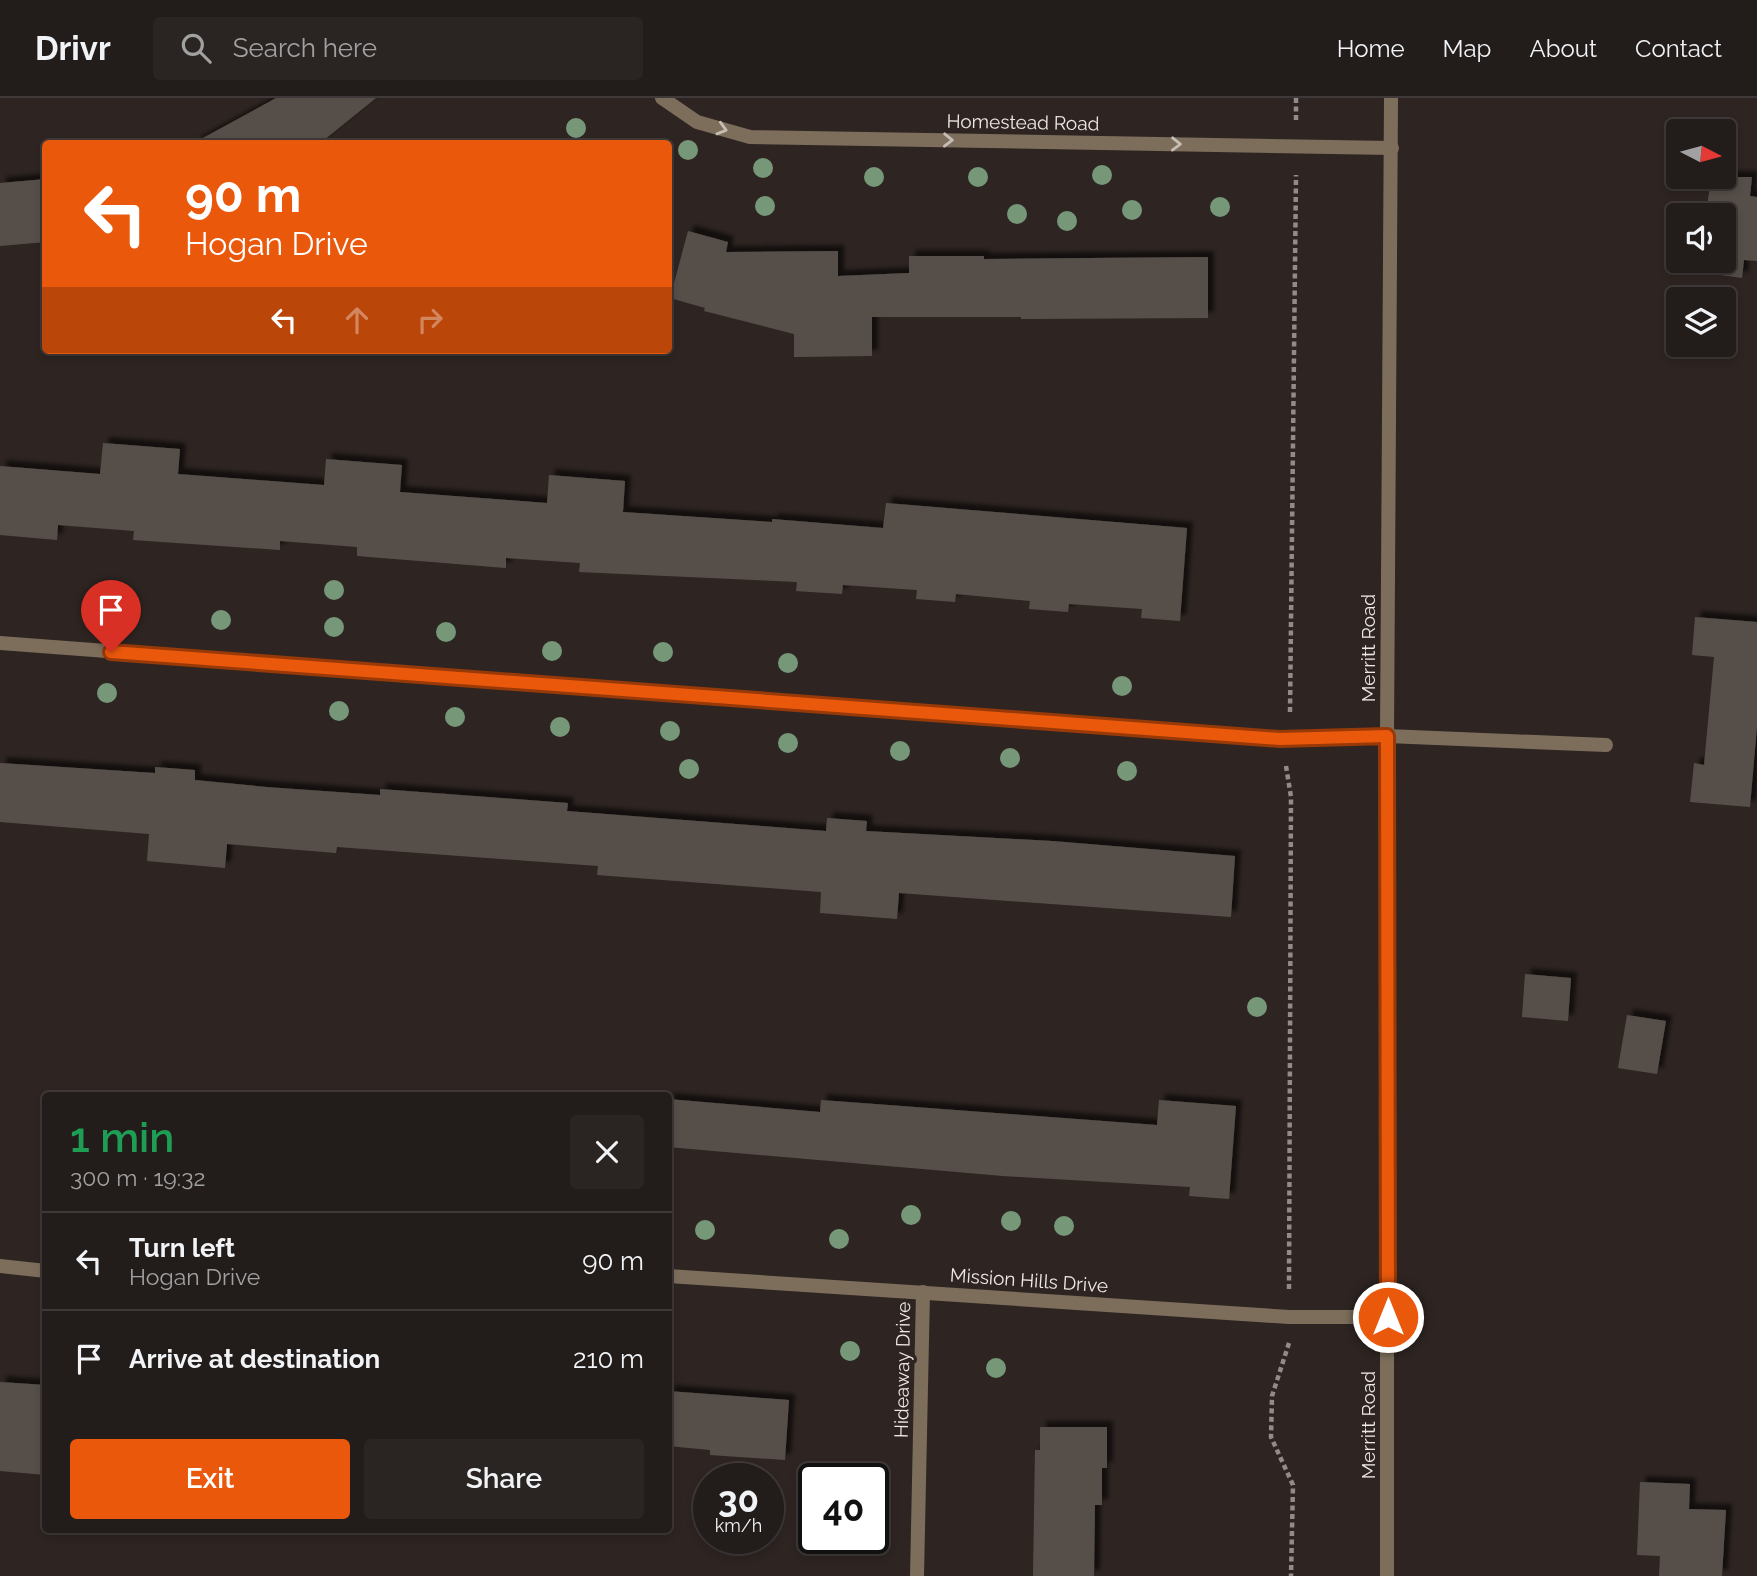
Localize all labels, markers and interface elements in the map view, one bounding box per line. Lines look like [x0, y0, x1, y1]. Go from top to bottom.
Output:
search box [153, 17, 643, 80]
text: Drivr [35, 29, 111, 68]
icon: search [177, 29, 215, 67]
text: Search here [233, 33, 377, 63]
text: Home [1337, 34, 1405, 63]
text: Map [1443, 34, 1491, 63]
text: About [1529, 34, 1597, 63]
text: Contact [1635, 34, 1722, 63]
street label: Homestead Road [946, 110, 1100, 134]
north arrow [1666, 119, 1736, 189]
map controls [1666, 119, 1736, 357]
one-way arrow [716, 120, 728, 135]
one-way arrow [943, 133, 954, 148]
one-way arrow [1171, 137, 1182, 152]
text: 90 m [185, 166, 301, 223]
icon: left [70, 168, 161, 259]
button: sound [1666, 203, 1736, 273]
text: Hogan Drive [185, 225, 368, 262]
button: layers [1666, 287, 1736, 357]
icon: left [265, 301, 303, 339]
icon: ahead [338, 301, 376, 339]
icon: right [411, 301, 449, 339]
pin [81, 580, 141, 652]
icon: arrive [92, 591, 130, 629]
street label: Merritt Road [1357, 594, 1379, 702]
text: 1 min [70, 1113, 174, 1162]
button: close [570, 1115, 644, 1189]
text: 300 m · 19:32 [70, 1164, 205, 1191]
text: Turn left [129, 1233, 235, 1263]
icon: left [70, 1242, 108, 1280]
text: 90 m [582, 1246, 644, 1276]
text: Hogan Drive [129, 1263, 260, 1290]
street label: Mission Hills Drive [949, 1264, 1109, 1296]
position arrow [1351, 1280, 1425, 1354]
street label: Hideaway Drive [890, 1302, 914, 1438]
icon: arrive [70, 1340, 108, 1378]
text: Arrive at destination [129, 1344, 380, 1374]
text: 210 m [573, 1344, 644, 1374]
street label: Merritt Road [1357, 1371, 1379, 1479]
button: Exit [70, 1439, 350, 1519]
button: Share [364, 1439, 644, 1519]
speed limit sign: 40 [798, 1463, 889, 1554]
text: 30 [718, 1479, 759, 1520]
text: km/h [715, 1515, 762, 1536]

